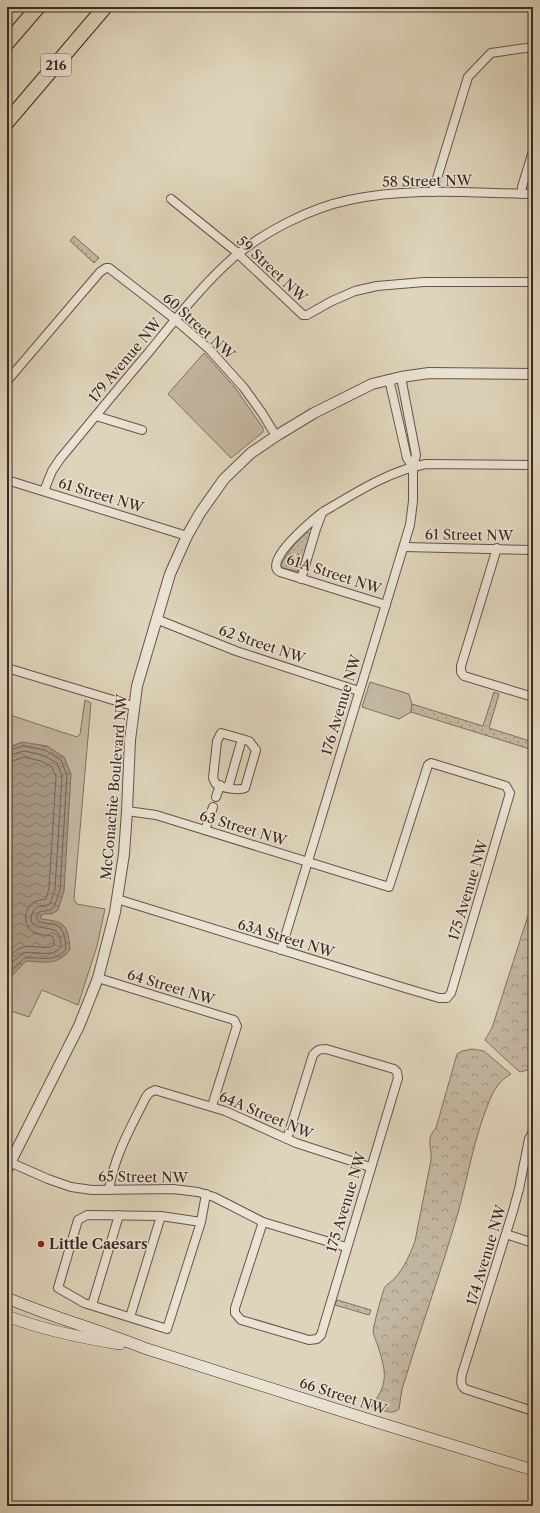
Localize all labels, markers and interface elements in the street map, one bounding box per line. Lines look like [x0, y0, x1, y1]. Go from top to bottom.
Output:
road number: 216 [41, 54, 71, 76]
street label: 58 Street NW [382, 171, 473, 191]
street label: 59 Street NW [233, 232, 311, 307]
street label: 60 Street NW [159, 289, 239, 364]
street label: 179 Avenue NW [85, 314, 166, 406]
street label: 61 Street NW [56, 474, 146, 517]
street label: 61 Street NW [425, 525, 514, 545]
street label: 61A Street NW [284, 550, 384, 598]
street label: 62 Street NW [216, 621, 308, 667]
street label: 176 Avenue NW [317, 652, 365, 757]
street label: McConachie Boulevard NW [97, 693, 131, 881]
street label: 63 Street NW [197, 806, 289, 850]
street label: 175 Avenue NW [444, 837, 492, 942]
street label: 63A Street NW [236, 915, 337, 961]
street label: 64 Street NW [125, 965, 217, 1009]
street label: 64A Street NW [216, 1087, 316, 1143]
street label: 175 Avenue NW [322, 1149, 370, 1254]
street label: 65 Street NW [98, 1167, 189, 1187]
street label: 174 Avenue NW [462, 1202, 510, 1307]
place label: Little Caesars [49, 1235, 147, 1253]
marker: Little Caesars [36, 1239, 46, 1249]
street label: 66 Street NW [297, 1373, 389, 1419]

